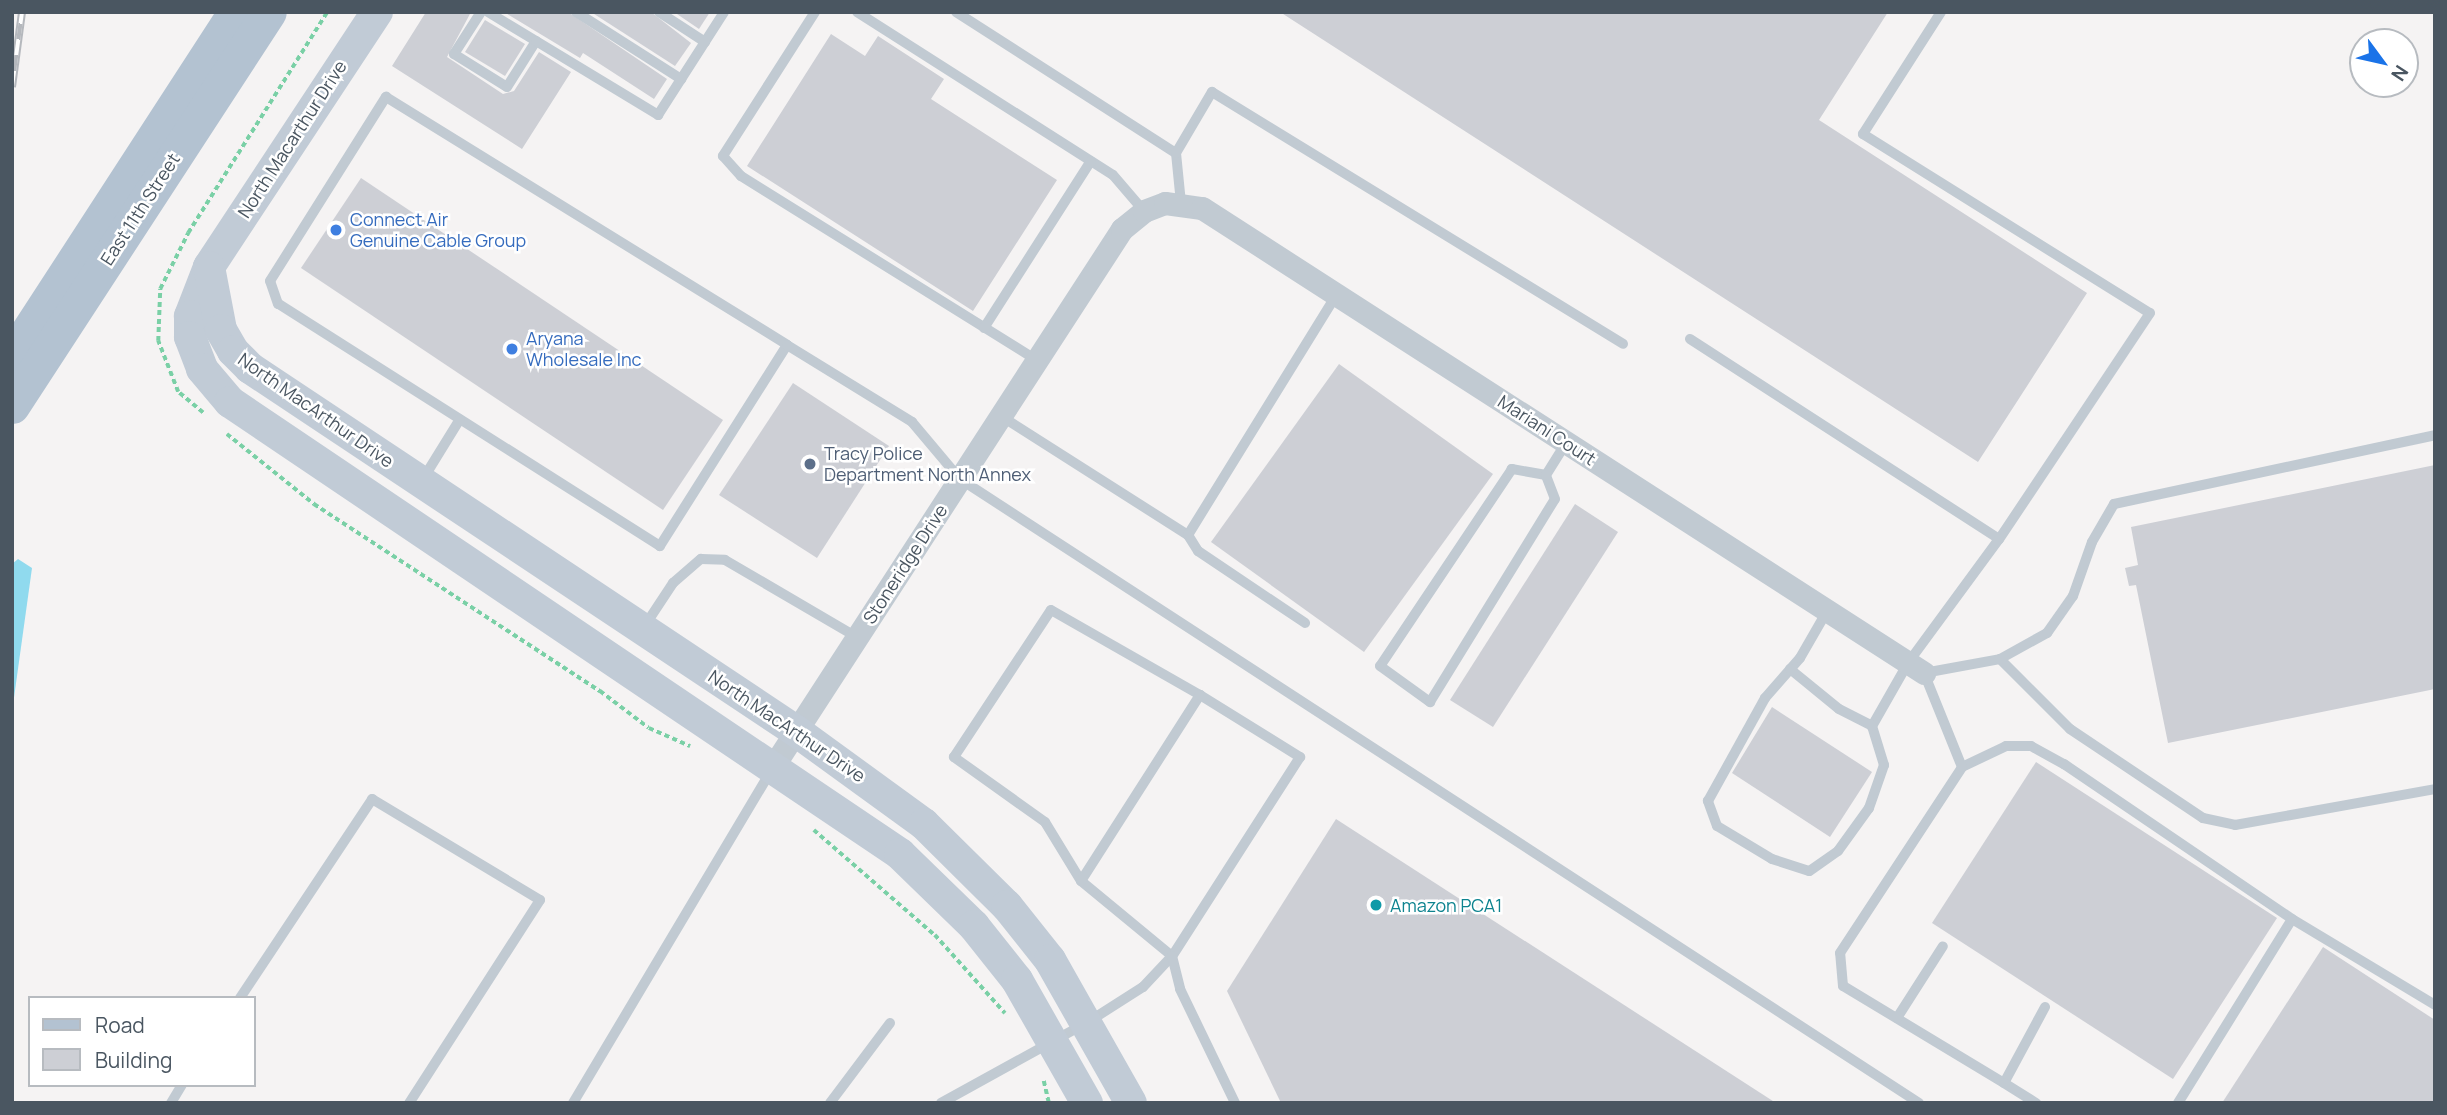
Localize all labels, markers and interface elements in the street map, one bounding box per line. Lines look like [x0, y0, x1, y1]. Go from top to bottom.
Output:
north arrow [2349, 28, 2419, 98]
street label: North Macarthur Drive [233, 56, 351, 222]
text: N [2385, 61, 2415, 86]
street label: East 11th Street [96, 149, 184, 269]
place label: Connect Air Genuine Cable Group [350, 209, 526, 252]
marker: Connect Air Genuine Cable Group [328, 222, 344, 238]
place label: Aryana Wholesale Inc [526, 328, 641, 370]
marker: Aryana Wholesale Inc [504, 341, 520, 357]
street label: North MacArthur Drive [234, 348, 398, 472]
street label: Mariani Court [1494, 390, 1600, 470]
place label: Tracy Police Department North Annex [824, 443, 1031, 486]
marker: Tracy Police Department North Annex [802, 456, 818, 472]
street label: Stoneridge Drive [858, 500, 952, 628]
street label: North MacArthur Drive [704, 665, 870, 787]
place label: Amazon PCA1 [1390, 894, 1502, 916]
marker: Amazon PCA1 [1368, 897, 1384, 913]
legend [28, 996, 256, 1087]
text: Road [95, 1011, 145, 1039]
text: Building [95, 1046, 172, 1074]

